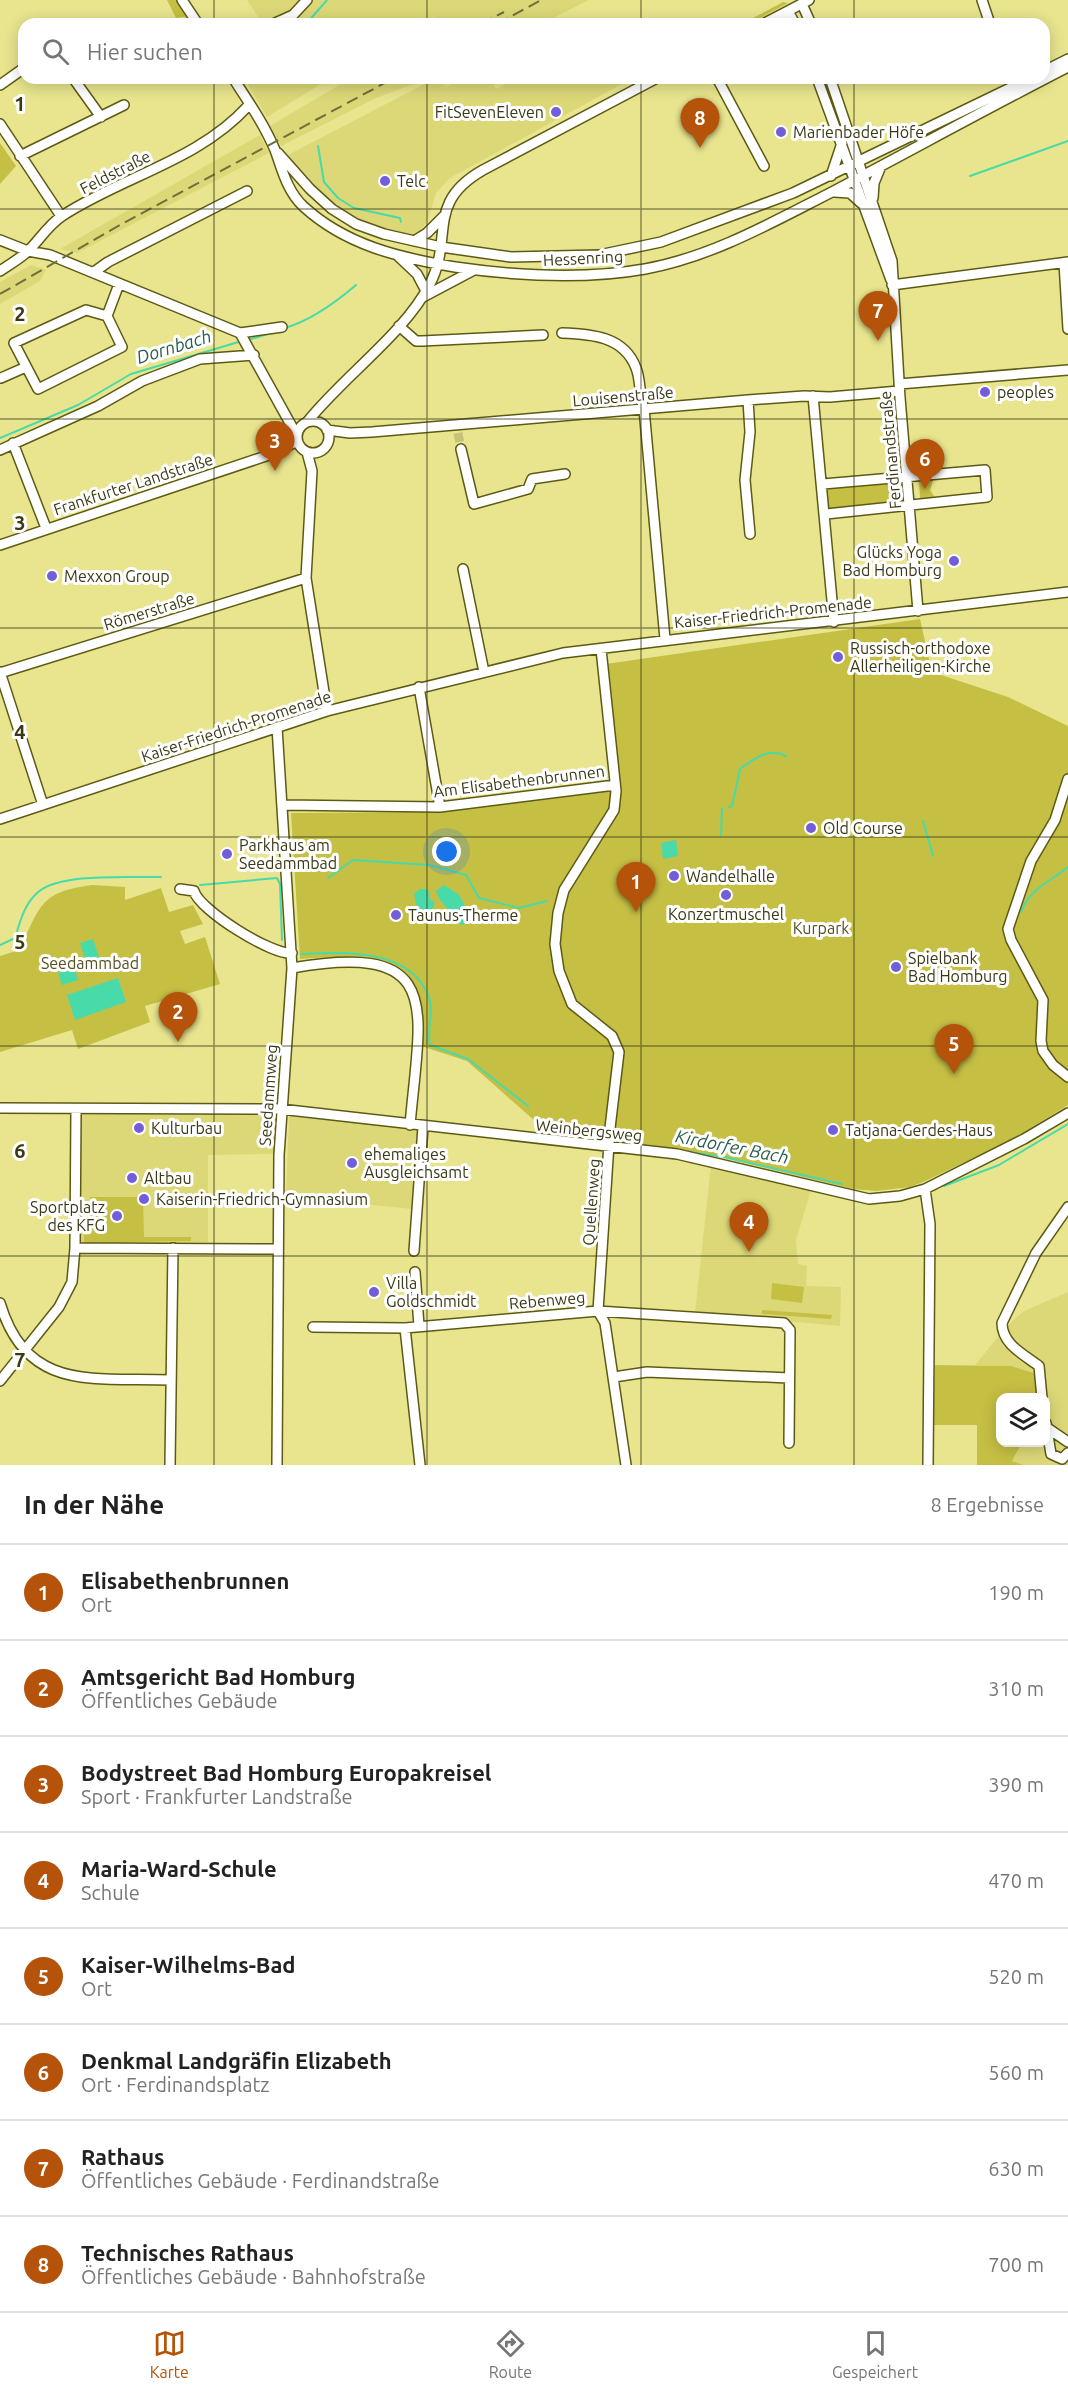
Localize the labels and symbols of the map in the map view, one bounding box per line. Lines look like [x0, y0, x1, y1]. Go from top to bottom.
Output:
text: 1 [14, 92, 26, 115]
pin: 8 [680, 98, 720, 148]
place label: FitSevenEleven [435, 103, 544, 121]
marker: FitSevenEleven [549, 105, 563, 119]
place label: Marienbader Höfe [793, 123, 924, 141]
marker: Marienbader Höfe [774, 125, 788, 139]
street label: Feldstraße [77, 147, 153, 197]
place label: Telc [397, 172, 426, 190]
marker: Telc [378, 174, 392, 188]
street label: Hessenring [543, 247, 623, 269]
pin: 7 [858, 292, 898, 341]
text: 2 [14, 302, 26, 325]
water label: Dornbach [134, 325, 214, 367]
street label: Louisenstraße [572, 383, 674, 409]
place label: peoples [997, 383, 1054, 401]
marker: peoples [978, 385, 992, 399]
street label: Ferdinandstraße [876, 390, 904, 510]
pin: 3 [256, 422, 294, 471]
pin: 6 [906, 440, 944, 489]
street label: Frankfurter Landstraße [51, 450, 215, 518]
text: 3 [14, 511, 26, 534]
place label: Glücks Yoga Bad Homburg [843, 543, 942, 579]
marker: Glücks Yoga Bad Homburg [947, 554, 961, 568]
place label: Mexxon Group [64, 567, 170, 585]
marker: Mexxon Group [45, 569, 59, 583]
street label: Römerstraße [101, 589, 197, 633]
street label: Kaiser-Friedrich-Promenade [673, 593, 873, 631]
place label: Russisch-orthodoxe Allerheiligen-Kirche [850, 639, 991, 675]
marker: Russisch-orthodoxe Allerheiligen-Kirche [831, 650, 845, 664]
street label: Kaiser-Friedrich-Promenade [139, 687, 333, 765]
text: 4 [14, 720, 26, 743]
street label: Am Elisabethenbrunnen [432, 762, 606, 800]
place label: Old Course [823, 819, 903, 837]
marker: Old Course [804, 821, 818, 835]
place label: Parkhaus am Seedammbad [239, 836, 337, 872]
your location [432, 837, 461, 866]
marker: Parkhaus am Seedammbad [220, 847, 234, 861]
pin: 1 [616, 862, 656, 912]
place label: Wandelhalle [686, 867, 775, 885]
marker: Wandelhalle [667, 869, 681, 883]
marker: Konzertmuschel [719, 888, 733, 902]
place label: Konzertmuschel [668, 905, 784, 923]
place label: Taunus-Therme [408, 906, 518, 924]
marker: Taunus-Therme [389, 908, 403, 922]
park label: Kurpark [793, 919, 849, 937]
text: 5 [14, 930, 26, 953]
place label: Spielbank Bad Homburg [908, 949, 1007, 985]
park label: Seedammbad [41, 954, 139, 972]
marker: Spielbank Bad Homburg [889, 960, 903, 974]
pin: 2 [158, 992, 198, 1042]
pin: 5 [934, 1024, 974, 1074]
street label: Seedammweg [255, 1044, 281, 1146]
street label: Weinbergsweg [535, 1115, 643, 1145]
place label: Kulturbau [151, 1119, 222, 1137]
marker: Kulturbau [132, 1121, 146, 1135]
place label: Tatjana-Gerdes-Haus [845, 1121, 993, 1139]
marker: Tatjana-Gerdes-Haus [826, 1123, 840, 1137]
water label: Kirdorfer Bach [674, 1125, 791, 1168]
text: 6 [14, 1139, 26, 1162]
place label: ehemaliges Ausgleichsamt [364, 1145, 469, 1181]
marker: ehemaliges Ausgleichsamt [345, 1156, 359, 1170]
street label: Quellenweg [579, 1158, 603, 1246]
place label: Altbau [144, 1169, 192, 1187]
marker: Altbau [125, 1171, 139, 1185]
place label: Kaiserin-Friedrich-Gymnasium [156, 1190, 368, 1208]
marker: Kaiserin-Friedrich-Gymnasium [137, 1192, 151, 1206]
place label: Sportplatz des KFG [30, 1198, 105, 1234]
pin: 4 [730, 1202, 768, 1252]
marker: Sportplatz des KFG [110, 1209, 124, 1223]
place label: Villa Goldschmidt [386, 1274, 477, 1310]
marker: Villa Goldschmidt [367, 1285, 381, 1299]
street label: Rebenweg [508, 1288, 586, 1312]
text: 7 [14, 1348, 26, 1371]

